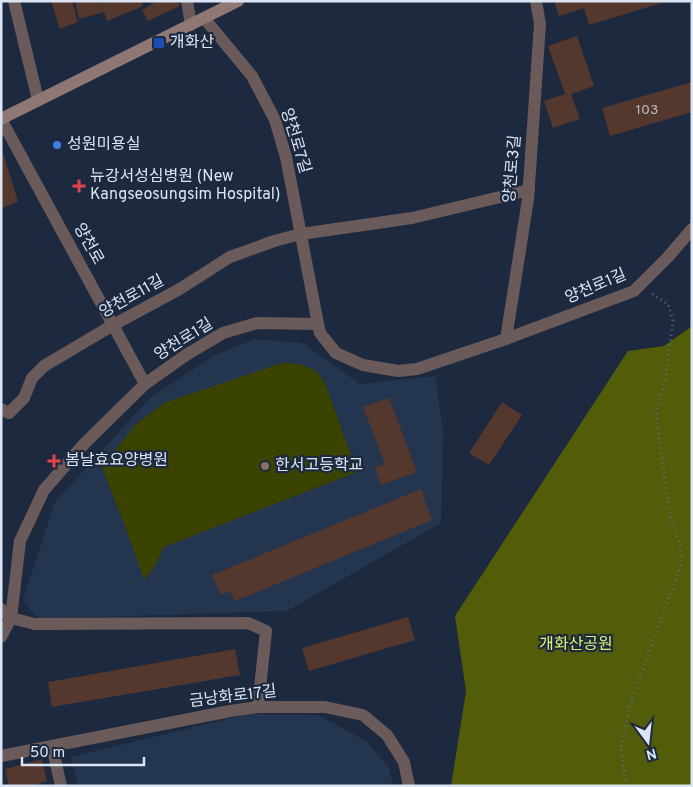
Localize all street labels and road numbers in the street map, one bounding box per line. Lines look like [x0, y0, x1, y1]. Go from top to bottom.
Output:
street label: 양천로7길 [276, 106, 314, 176]
street label: 양천로3길 [500, 134, 526, 204]
street label: 양천로 [69, 220, 108, 268]
street label: 양천로1길 [562, 265, 630, 309]
street label: 양천로11길 [96, 271, 168, 323]
street label: 양천로1길 [151, 314, 217, 366]
street label: 금낭화로17길 [188, 682, 278, 712]

